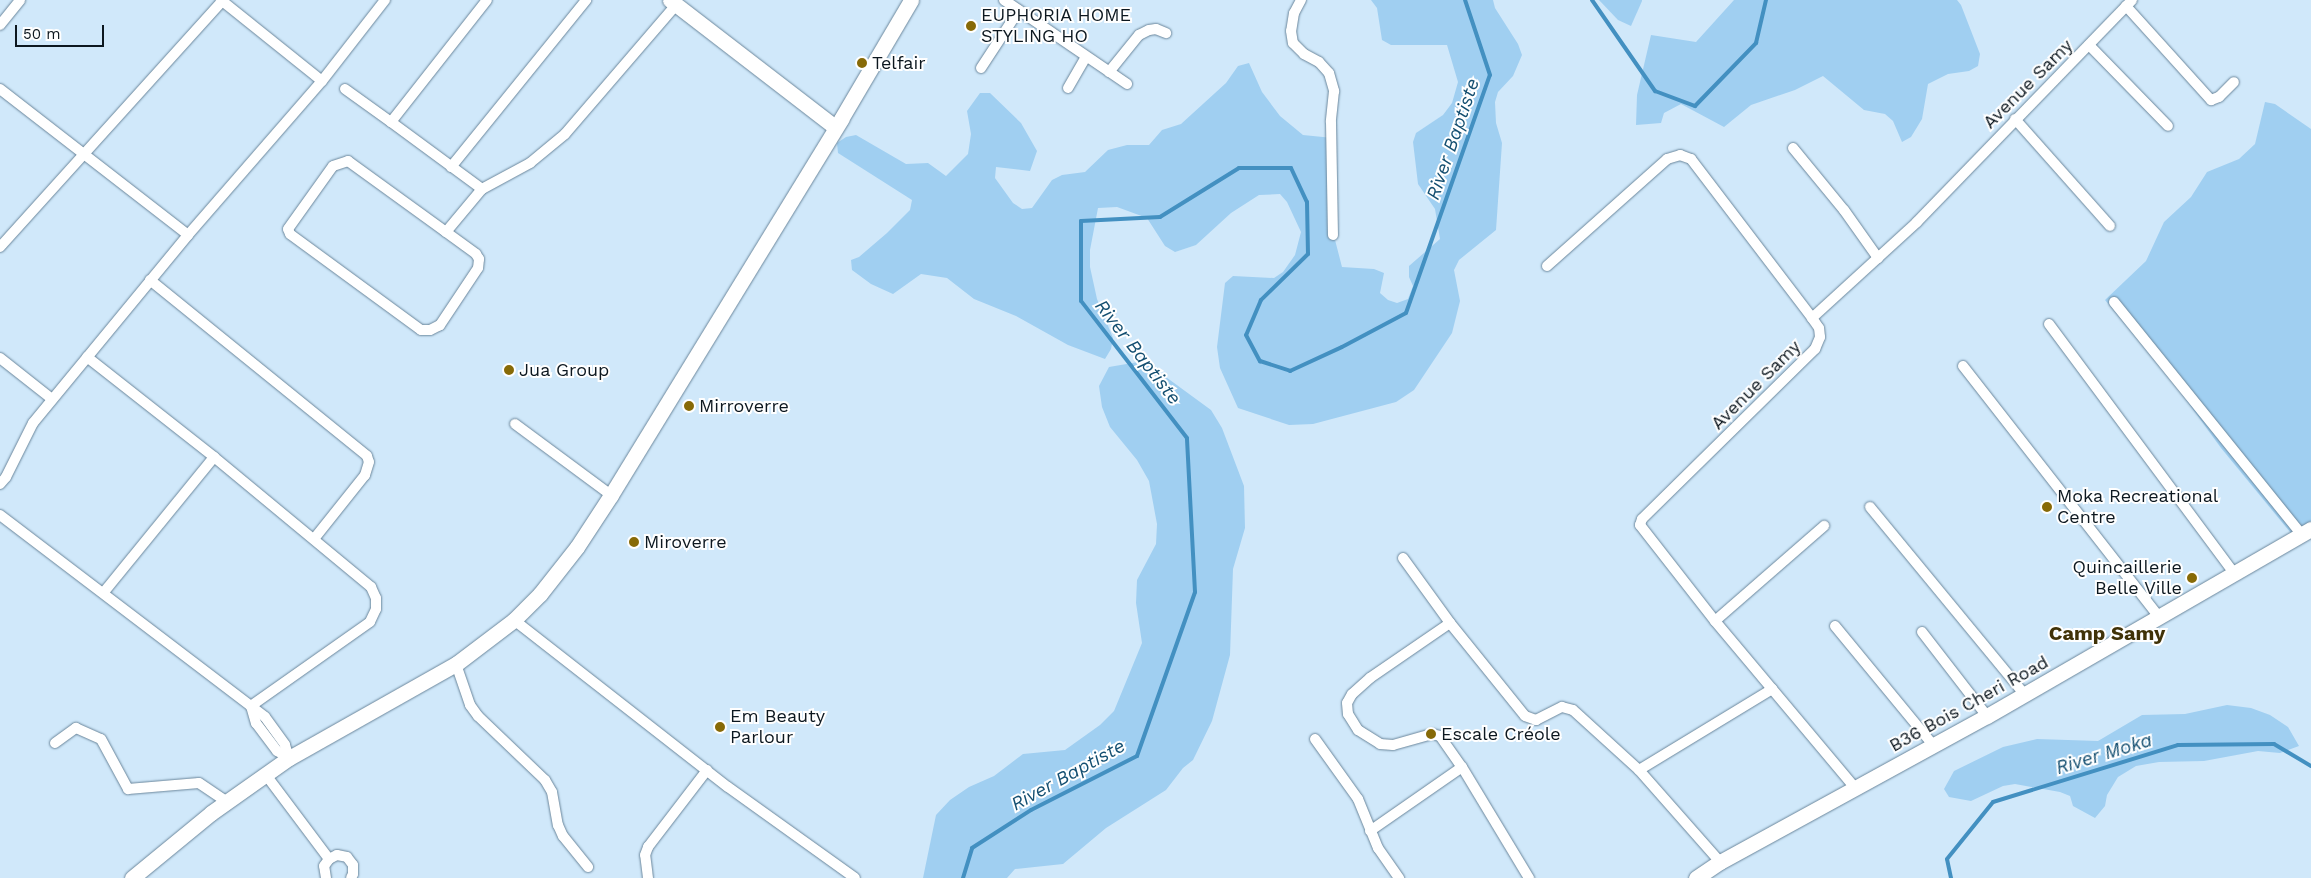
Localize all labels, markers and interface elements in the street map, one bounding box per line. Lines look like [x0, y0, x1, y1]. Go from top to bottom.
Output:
place label: EUPHORIA HOME STYLING HO [981, 5, 1132, 48]
scale bar [18, 15, 106, 47]
marker: EUPHORIA HOME STYLING HO [965, 20, 977, 32]
text: 50 m [23, 25, 60, 43]
street label: Avenue Samy [1979, 35, 2077, 133]
place label: Telfair [872, 52, 926, 74]
marker: Telfair [856, 57, 868, 69]
water label: River Baptiste [1422, 75, 1484, 203]
water label: River Baptiste [1090, 295, 1186, 409]
street label: Avenue Samy [1707, 336, 1805, 434]
place label: Jua Group [519, 359, 610, 381]
marker: Jua Group [503, 364, 515, 376]
place label: Mirroverre [699, 395, 789, 417]
marker: Mirroverre [683, 400, 695, 412]
place label: Moka Recreational Centre [2057, 486, 2219, 528]
marker: Moka Recreational Centre [2041, 501, 2053, 513]
place label: Miroverre [644, 531, 727, 553]
marker: Miroverre [628, 536, 640, 548]
place label: Quincaillerie Belle Ville [2073, 557, 2182, 600]
marker: Quincaillerie Belle Ville [2186, 572, 2198, 584]
district label: Camp Samy [2049, 621, 2165, 645]
street label: B36 Bois Cheri Road [1886, 651, 2052, 757]
place label: Em Beauty Parlour [730, 706, 825, 749]
marker: Em Beauty Parlour [714, 721, 726, 733]
place label: Escale Créole [1441, 723, 1561, 745]
marker: Escale Créole [1425, 728, 1437, 740]
water label: River Moka [2053, 728, 2155, 780]
water label: River Baptiste [1007, 734, 1129, 816]

